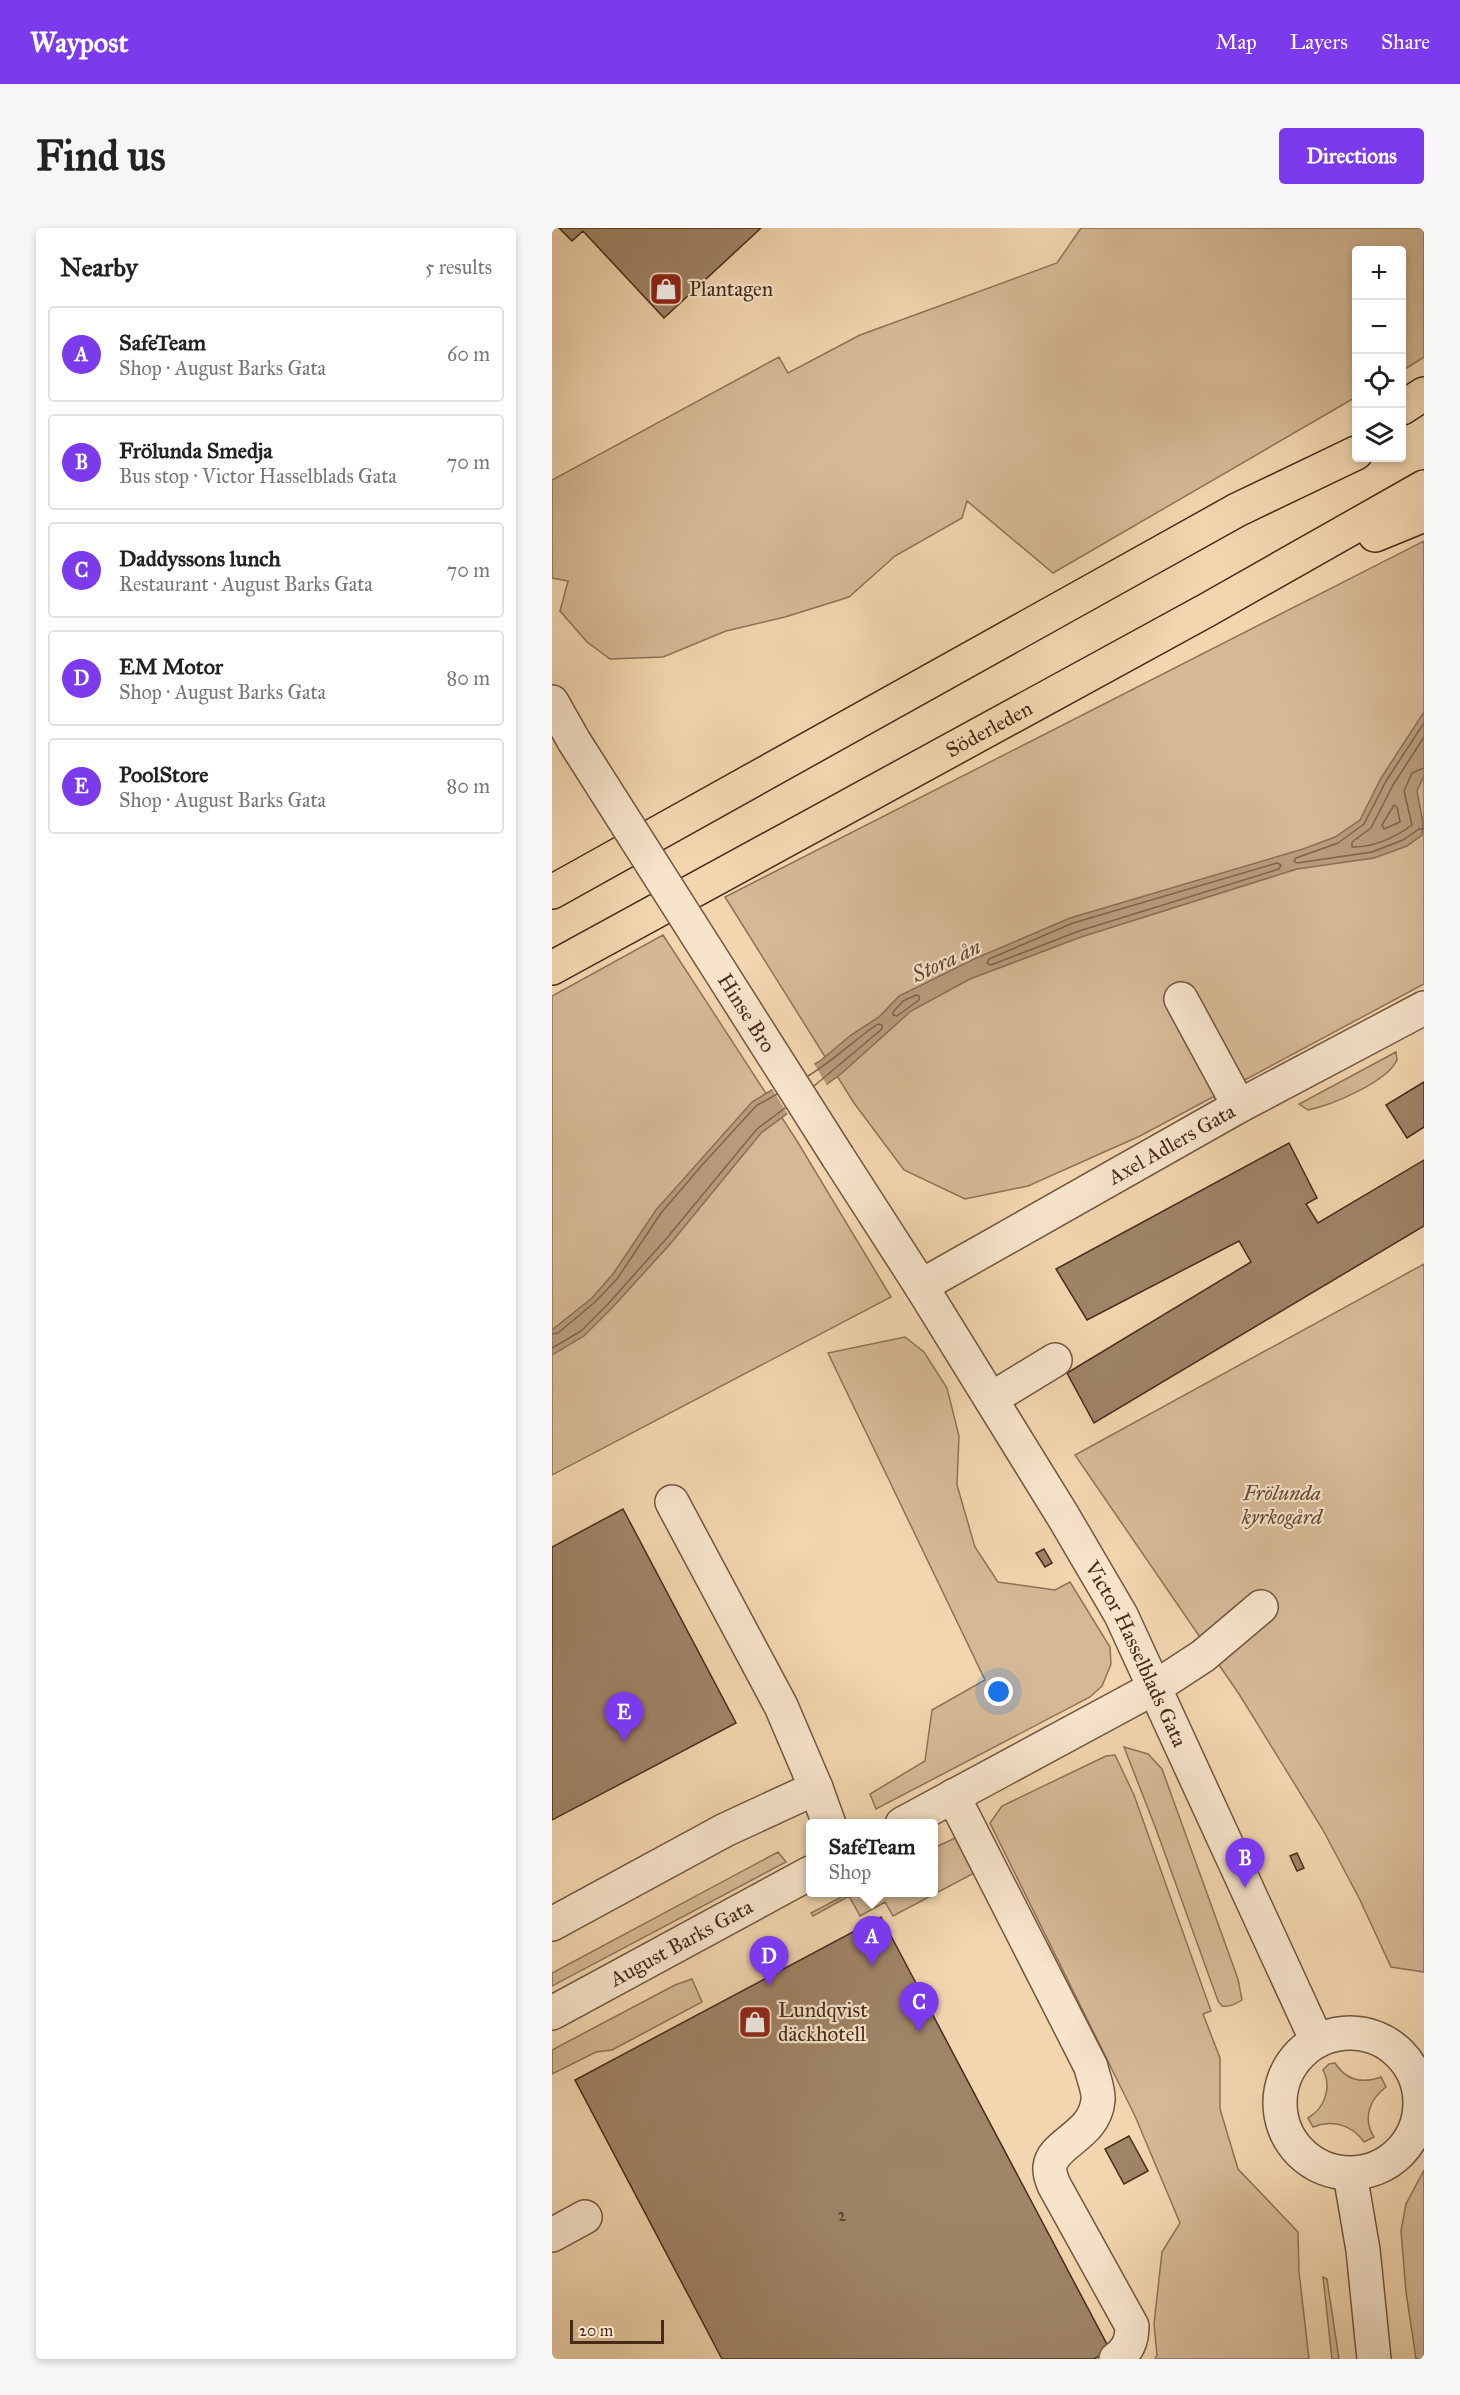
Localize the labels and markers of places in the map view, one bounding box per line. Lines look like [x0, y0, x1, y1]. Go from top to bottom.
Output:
shop icon: Plantagen [648, 271, 684, 307]
place label: Plantagen [689, 276, 773, 302]
pin: E [604, 1692, 644, 1742]
pin: B [1226, 1838, 1264, 1888]
pin: A [852, 1916, 892, 1966]
pin: D [750, 1936, 788, 1986]
pin: C [900, 1982, 938, 2032]
place label: Lundqvist däckhotell [778, 1997, 868, 2047]
shop icon: Lundqvist däckhotell [737, 2004, 773, 2040]

